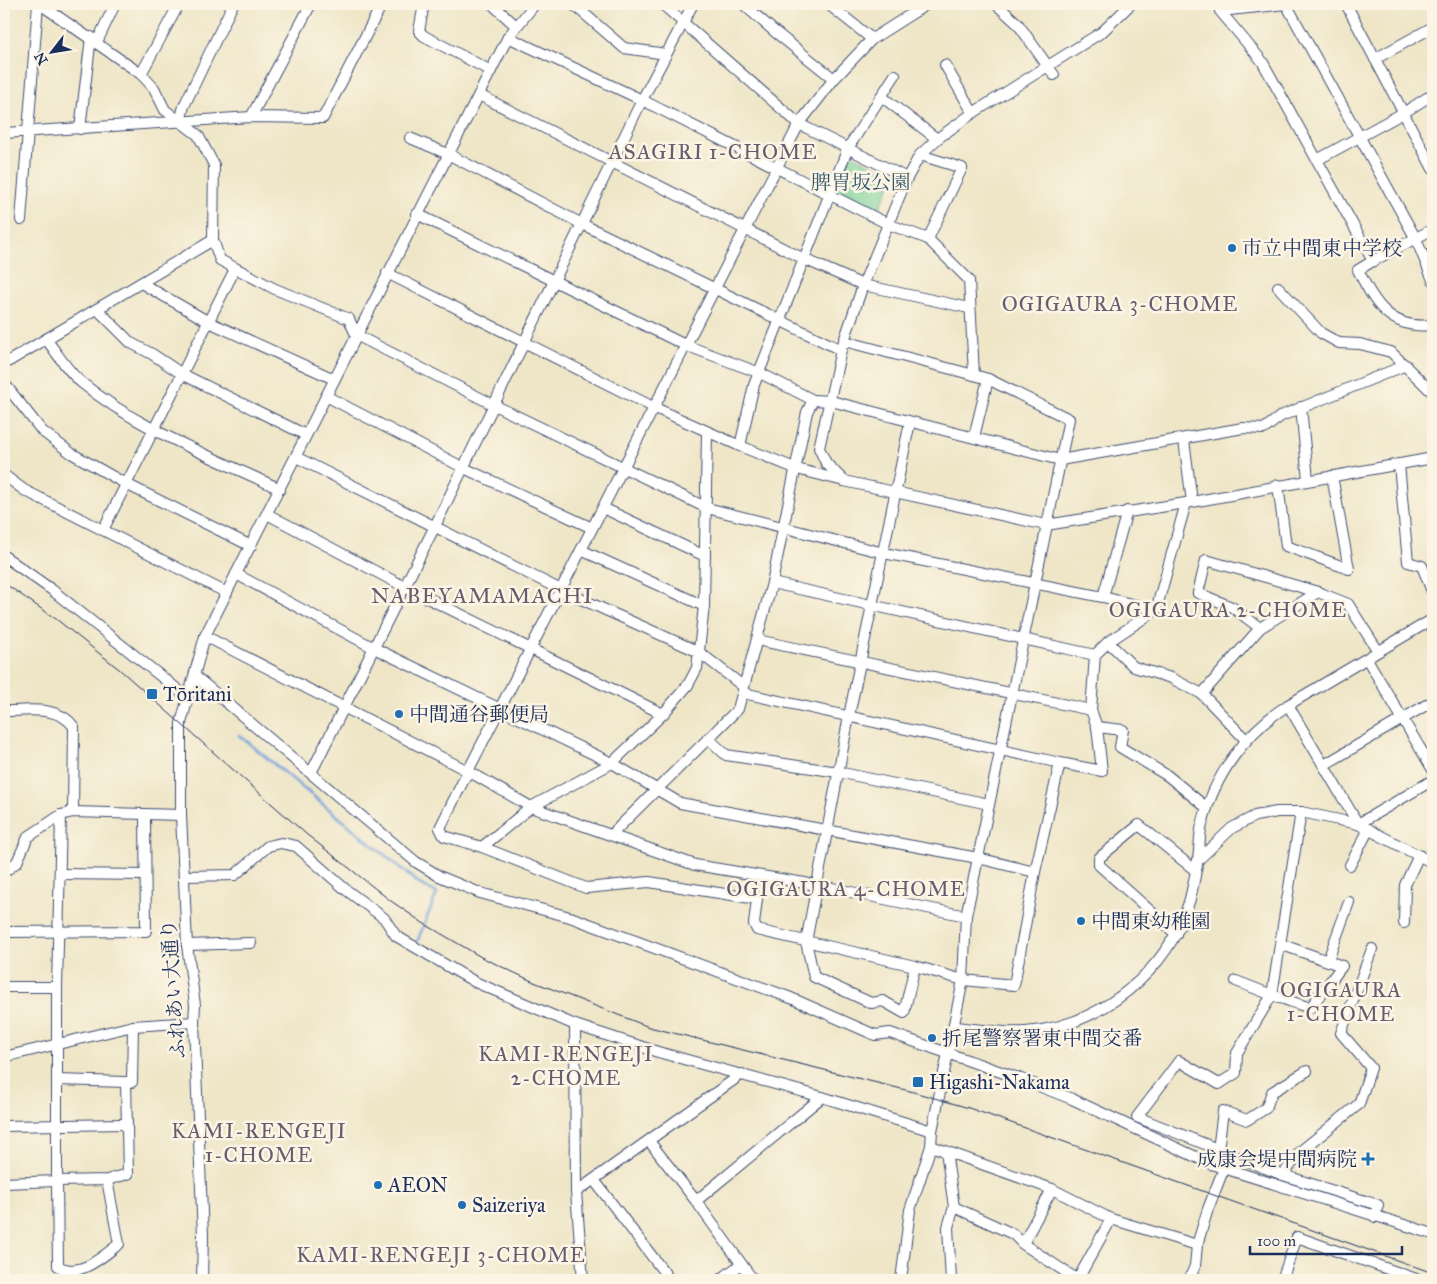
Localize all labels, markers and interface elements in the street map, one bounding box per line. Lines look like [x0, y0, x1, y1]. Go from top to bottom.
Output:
north arrow [28, 28, 78, 78]
text: N [31, 49, 52, 68]
district label: ASAGIRI 1-CHOME [607, 139, 818, 165]
park label: 脾胃坂公園 [811, 170, 911, 194]
place label: 市立中間東中学校 [1242, 236, 1402, 260]
marker: 市立中間東中学校 [1226, 242, 1238, 254]
district label: OGIGAURA 3-CHOME [1002, 291, 1238, 317]
district label: NABEYAMAMACHI [371, 582, 593, 609]
district label: OGIGAURA 2-CHOME [1109, 597, 1347, 623]
place label: Tōritani [163, 682, 232, 706]
marker: Tōritani [145, 687, 159, 701]
place label: 中間通谷郵便局 [409, 702, 549, 726]
marker: 中間通谷郵便局 [393, 708, 405, 720]
district label: OGIGAURA 4-CHOME [726, 876, 966, 902]
place label: 中間東幼稚園 [1091, 909, 1211, 933]
marker: 中間東幼稚園 [1075, 915, 1087, 927]
street label: ふれあい大通り [156, 918, 190, 1060]
district label: OGIGAURA 1-CHOME [1280, 977, 1402, 1027]
place label: 折尾警察署東中間交番 [942, 1026, 1142, 1050]
marker: 折尾警察署東中間交番 [926, 1032, 938, 1044]
district label: KAMI-RENGEJI 2-CHOME [478, 1041, 654, 1091]
place label: Higashi-Nakama [929, 1070, 1070, 1095]
marker: Higashi-Nakama [911, 1075, 925, 1089]
district label: KAMI-RENGEJI 1-CHOME [171, 1118, 347, 1168]
place label: 成康会堤中間病院 [1197, 1147, 1357, 1171]
marker: 成康会堤中間病院 [1361, 1152, 1375, 1166]
place label: AEON [387, 1173, 448, 1197]
marker: AEON [372, 1179, 384, 1191]
place label: Saizeriya [472, 1193, 546, 1217]
marker: Saizeriya [456, 1199, 468, 1211]
scale bar [1250, 1224, 1402, 1256]
text: 100 m [1257, 1232, 1297, 1250]
district label: KAMI-RENGEJI 3-CHOME [296, 1242, 586, 1268]

